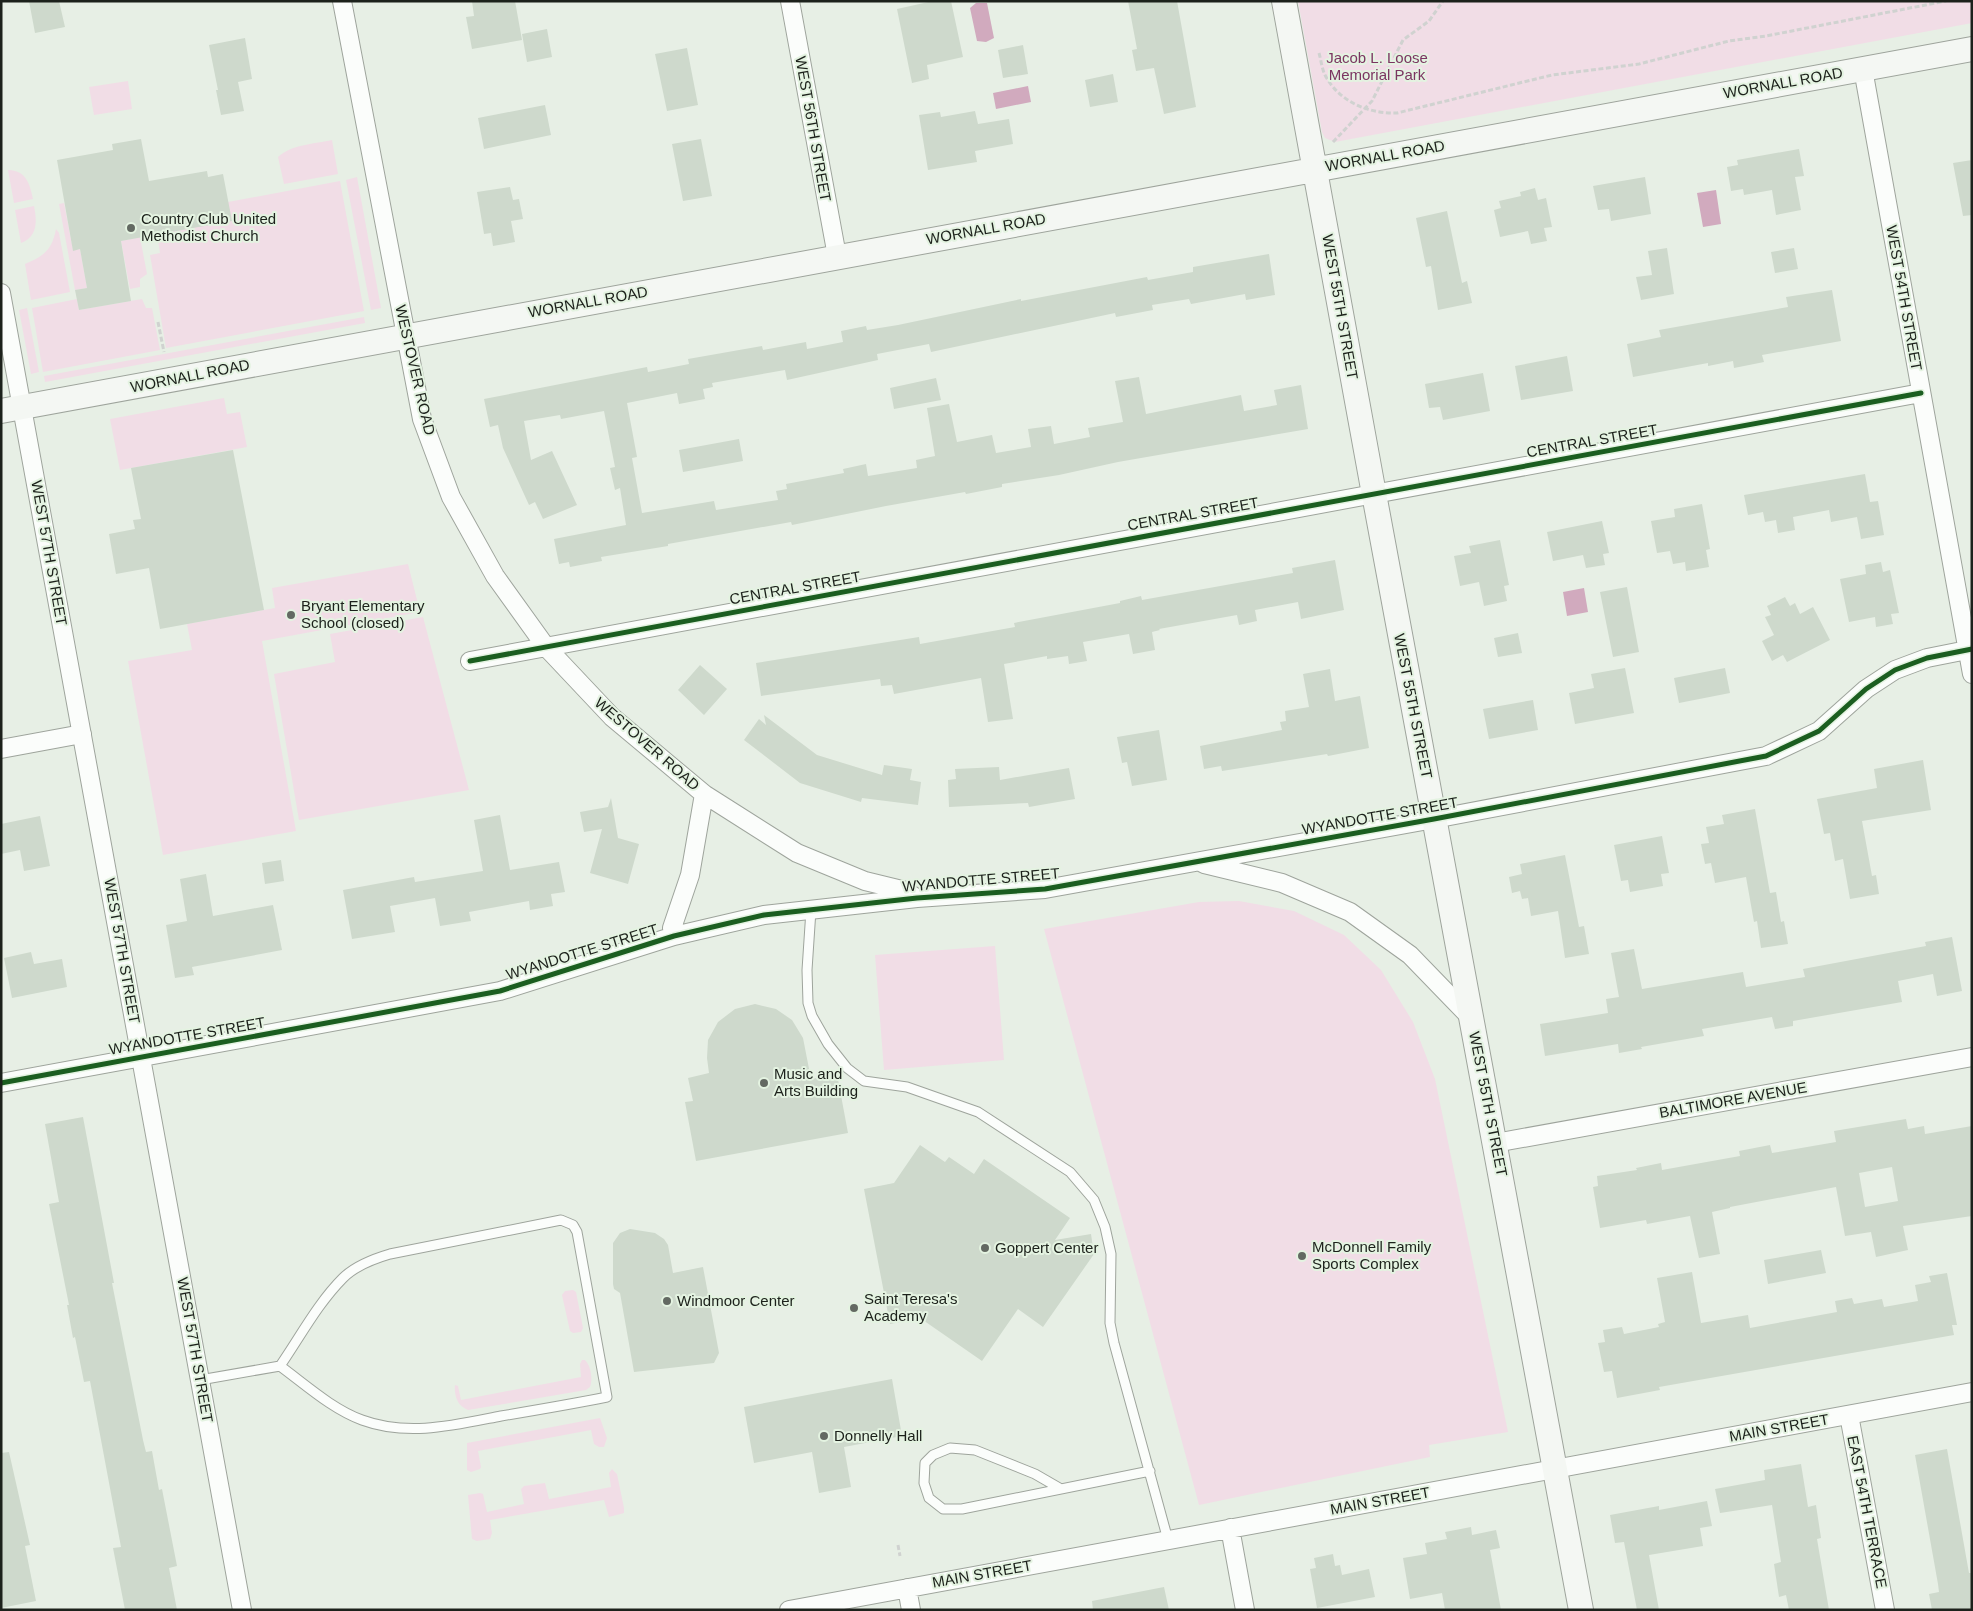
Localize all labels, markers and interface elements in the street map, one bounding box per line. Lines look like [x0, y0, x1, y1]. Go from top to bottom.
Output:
park label: Jacob L. Loose Memorial Park [1326, 49, 1428, 83]
street label: WEST 56TH STREET [792, 55, 835, 203]
street label: WORNALL ROAD [1722, 64, 1844, 101]
street label: WORNALL ROAD [1324, 137, 1446, 174]
place label: Country Club United Methodist Church [141, 210, 276, 244]
street label: WORNALL ROAD [925, 210, 1047, 247]
marker: Country Club United Methodist Church [125, 222, 137, 234]
street label: WEST 54TH STREET [1883, 224, 1926, 372]
street label: WEST 55TH STREET [1319, 233, 1362, 381]
street label: WORNALL ROAD [527, 283, 649, 320]
street label: WESTOVER ROAD [392, 303, 439, 437]
street label: WORNALL ROAD [129, 356, 251, 395]
street label: CENTRAL STREET [1525, 421, 1659, 460]
street label: WEST 57TH STREET [28, 479, 71, 627]
street label: CENTRAL STREET [1126, 494, 1260, 533]
street label: CENTRAL STREET [728, 568, 862, 607]
place label: Bryant Elementary School (closed) [301, 597, 425, 631]
marker: Bryant Elementary School (closed) [285, 609, 297, 621]
street label: WEST 55TH STREET [1391, 632, 1436, 780]
street label: WESTOVER ROAD [592, 694, 703, 794]
street label: WYANDOTTE STREET [1301, 793, 1459, 838]
street label: WYANDOTTE STREET [901, 864, 1060, 895]
street label: WEST 57TH STREET [101, 877, 144, 1025]
street label: WYANDOTTE STREET [504, 920, 660, 983]
street label: WYANDOTTE STREET [108, 1013, 266, 1058]
street label: WEST 55TH STREET [1466, 1030, 1511, 1178]
place label: Music and Arts Building [774, 1065, 858, 1099]
marker: Music and Arts Building [758, 1077, 770, 1089]
street label: BALTIMORE AVENUE [1658, 1078, 1808, 1121]
place label: McDonnell Family Sports Complex [1312, 1238, 1432, 1272]
place label: Goppert Center [995, 1239, 1098, 1256]
marker: Goppert Center [979, 1242, 991, 1254]
marker: McDonnell Family Sports Complex [1296, 1250, 1308, 1262]
street label: WEST 57TH STREET [174, 1276, 217, 1424]
place label: Saint Teresa's Academy [864, 1290, 957, 1324]
place label: Windmoor Center [677, 1292, 795, 1309]
marker: Windmoor Center [661, 1295, 673, 1307]
marker: Saint Teresa's Academy [848, 1302, 860, 1314]
street label: MAIN STREET [1728, 1410, 1830, 1445]
place label: Donnelly Hall [834, 1427, 922, 1444]
marker: Donnelly Hall [818, 1430, 830, 1442]
street label: EAST 54TH TERRACE [1844, 1434, 1891, 1590]
street label: MAIN STREET [1329, 1483, 1431, 1518]
street label: MAIN STREET [931, 1556, 1033, 1591]

